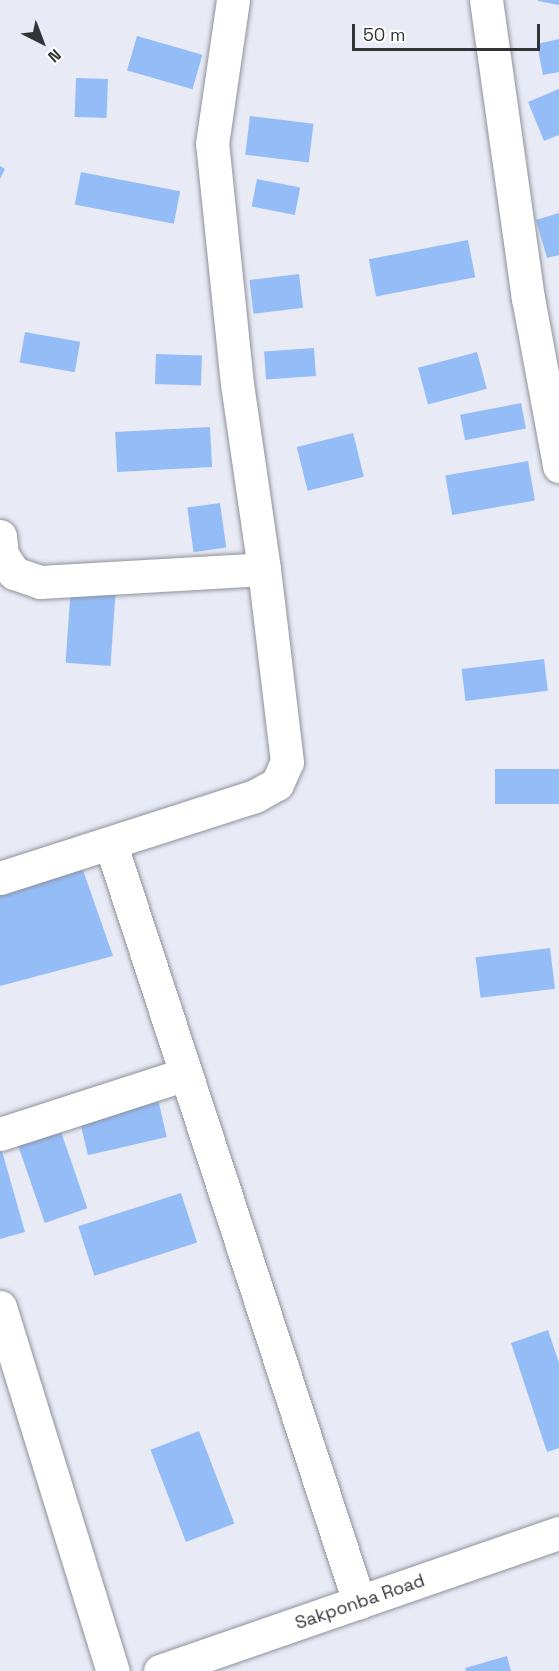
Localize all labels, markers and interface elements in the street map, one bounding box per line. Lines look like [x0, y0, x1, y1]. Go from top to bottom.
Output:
north arrow [12, 12, 72, 72]
scale bar [355, 12, 542, 50]
text: 50 m [363, 23, 405, 46]
text: N [43, 44, 65, 67]
street label: Sakponba Road [292, 1570, 428, 1634]

